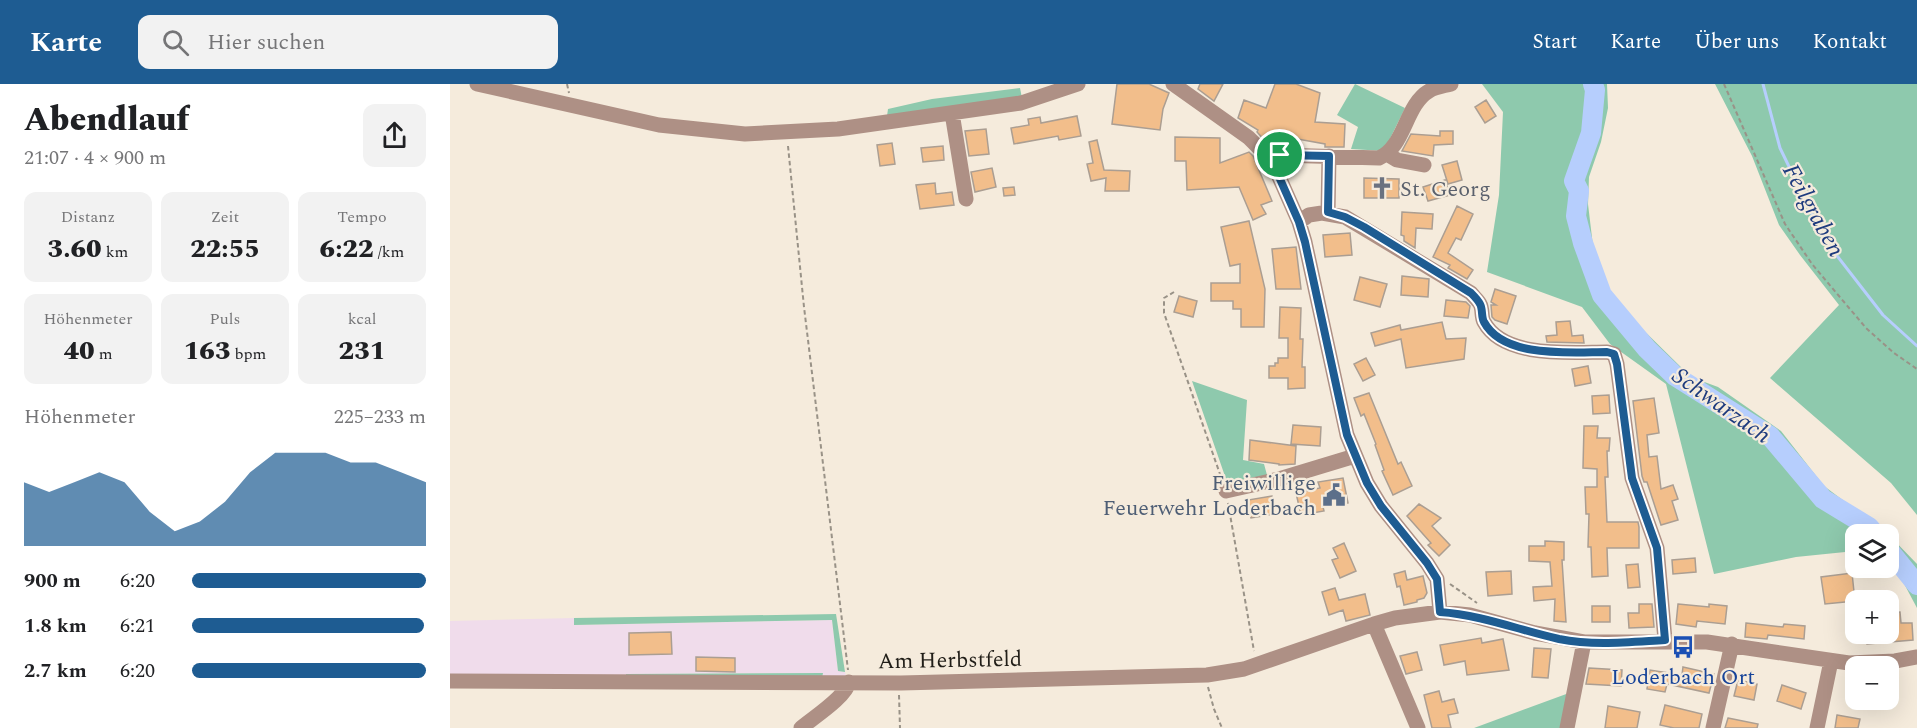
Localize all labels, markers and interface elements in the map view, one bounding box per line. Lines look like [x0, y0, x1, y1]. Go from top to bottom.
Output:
search box [138, 15, 558, 69]
text: Karte [30, 21, 102, 64]
icon: search [159, 26, 192, 59]
text: Hier suchen [207, 26, 325, 59]
text: Start [1532, 26, 1577, 58]
text: Karte [1610, 26, 1661, 58]
text: Über uns [1694, 26, 1779, 58]
text: Kontakt [1812, 26, 1887, 58]
text: Abendlauf [24, 95, 189, 145]
button: share [363, 104, 426, 167]
pin [1254, 129, 1305, 180]
icon: arrive [1263, 138, 1296, 171]
text: 21:07 · 4 × 900 m [24, 143, 166, 173]
water label: Feilgraben [1773, 157, 1854, 264]
place label: St. Georg [1400, 173, 1491, 206]
church icon: St. Georg [1369, 175, 1395, 201]
text: Distanz [61, 205, 115, 229]
text: Zeit [211, 205, 239, 229]
text: Tempo [337, 205, 387, 229]
text: 3.60 [48, 229, 102, 269]
text: 22:55 [190, 229, 260, 269]
text: 6:22 [320, 229, 374, 269]
text: km [102, 240, 128, 264]
text: /km [374, 240, 404, 264]
text: Höhenmeter [43, 307, 133, 331]
text: Puls [210, 307, 240, 331]
text: kcal [348, 307, 376, 331]
text: 40 [64, 331, 95, 371]
text: 163 [184, 331, 231, 371]
text: 231 [339, 331, 385, 371]
text: m [95, 342, 112, 366]
text: bpm [231, 342, 266, 366]
water label: Schwarzach [1664, 358, 1778, 453]
text: Höhenmeter [24, 402, 136, 432]
text: 225–233 m [334, 402, 426, 432]
place label: Freiwillige Feuerwehr Loderbach [1102, 467, 1316, 525]
public building icon: Freiwillige Feuerwehr Loderbach [1321, 482, 1347, 508]
map controls [1845, 524, 1899, 710]
button: layers [1845, 524, 1899, 578]
text: 900 m [24, 566, 81, 596]
text: 6:20 [120, 566, 155, 596]
button: + [1845, 590, 1899, 644]
text: 1.8 km [24, 611, 87, 641]
text: 6:21 [120, 611, 155, 641]
bus stop icon: Loderbach Ort [1670, 634, 1696, 660]
street label: Am Herbstfeld [878, 643, 1023, 678]
text: 2.7 km [24, 656, 87, 686]
text: 6:20 [120, 656, 155, 686]
button: − [1845, 656, 1899, 710]
place label: Loderbach Ort [1611, 661, 1755, 694]

